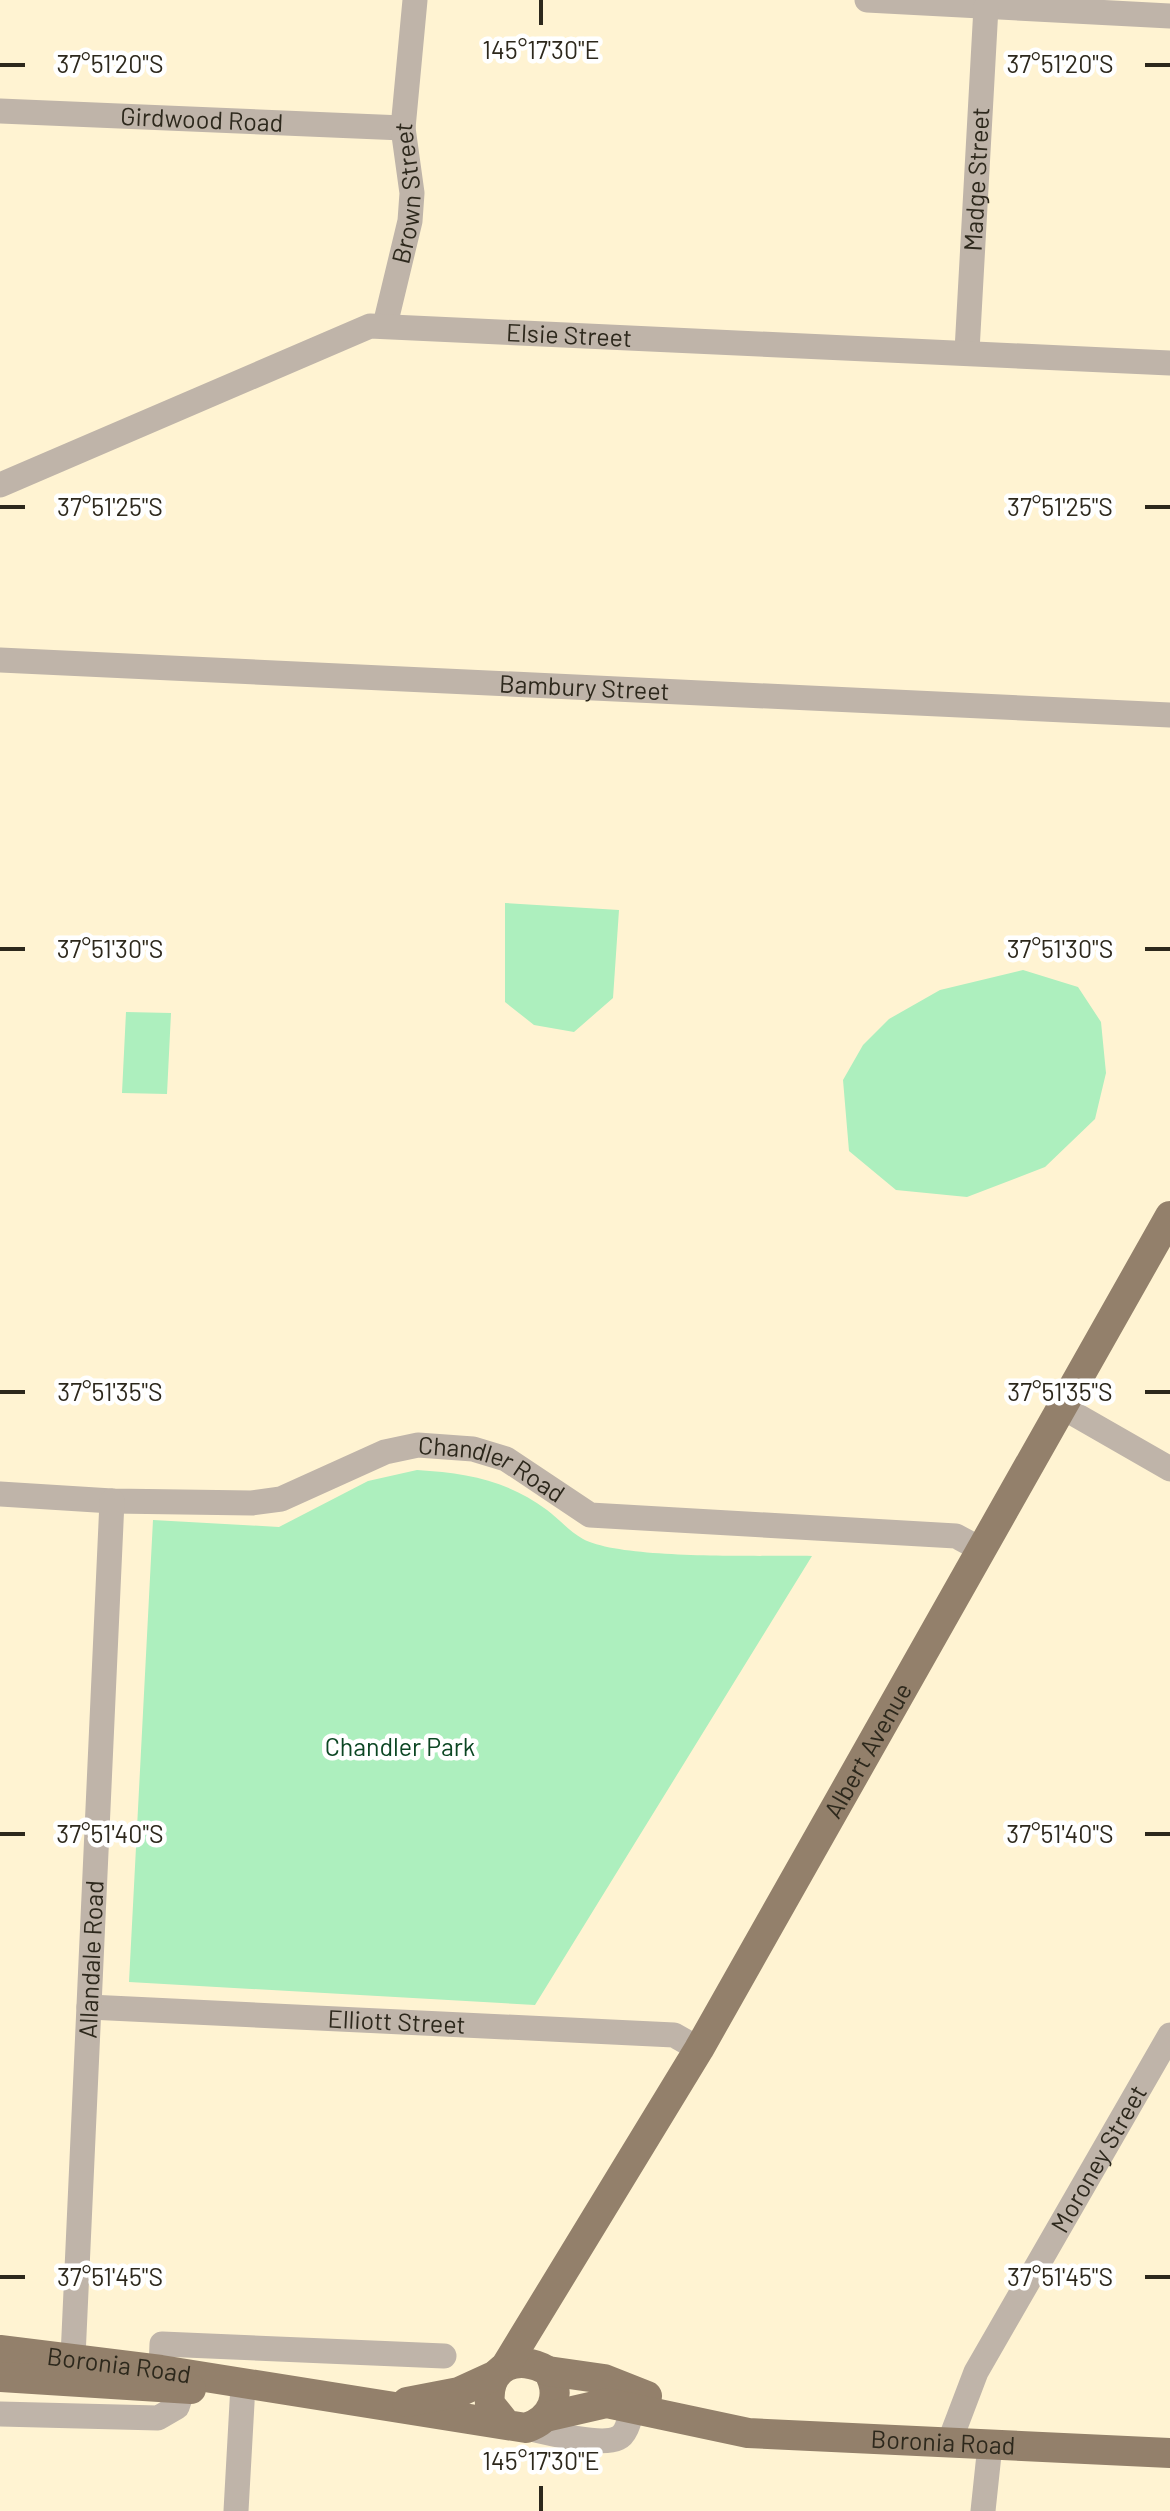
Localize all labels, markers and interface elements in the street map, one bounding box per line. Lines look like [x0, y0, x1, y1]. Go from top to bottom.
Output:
text: 145°17'30"E [482, 34, 600, 64]
text: 37°51'20"S [56, 48, 164, 78]
text: 37°51'20"S [1006, 48, 1114, 78]
street label: Girdwood Road [120, 100, 284, 137]
street label: Madge Street [957, 106, 994, 252]
street label: Brown Street [384, 121, 426, 266]
street label: Elsie Street [506, 316, 633, 352]
text: 37°51'25"S [57, 491, 163, 521]
text: 37°51'25"S [1007, 491, 1113, 521]
street label: Bambury Street [498, 667, 670, 705]
text: 37°51'30"S [57, 933, 163, 963]
text: 37°51'30"S [1007, 933, 1113, 963]
text: 37°51'35"S [57, 1376, 163, 1406]
text: 37°51'35"S [1007, 1376, 1113, 1406]
street label: Chandler Road [417, 1429, 571, 1508]
street label: Albert Avenue [817, 1677, 917, 1823]
park label: Chandler Park [325, 1731, 475, 1761]
text: 37°51'40"S [56, 1818, 164, 1848]
text: 37°51'40"S [1006, 1818, 1114, 1848]
street label: Allandale Road [72, 1879, 109, 2039]
street label: Elliott Street [327, 2002, 466, 2039]
street label: Moroney Street [1044, 2079, 1152, 2237]
text: 37°51'45"S [57, 2261, 163, 2291]
text: 37°51'45"S [1007, 2261, 1113, 2291]
street label: Boronia Road [45, 2340, 193, 2389]
street label: Boronia Road [870, 2423, 1016, 2460]
text: 145°17'30"E [482, 2445, 600, 2475]

